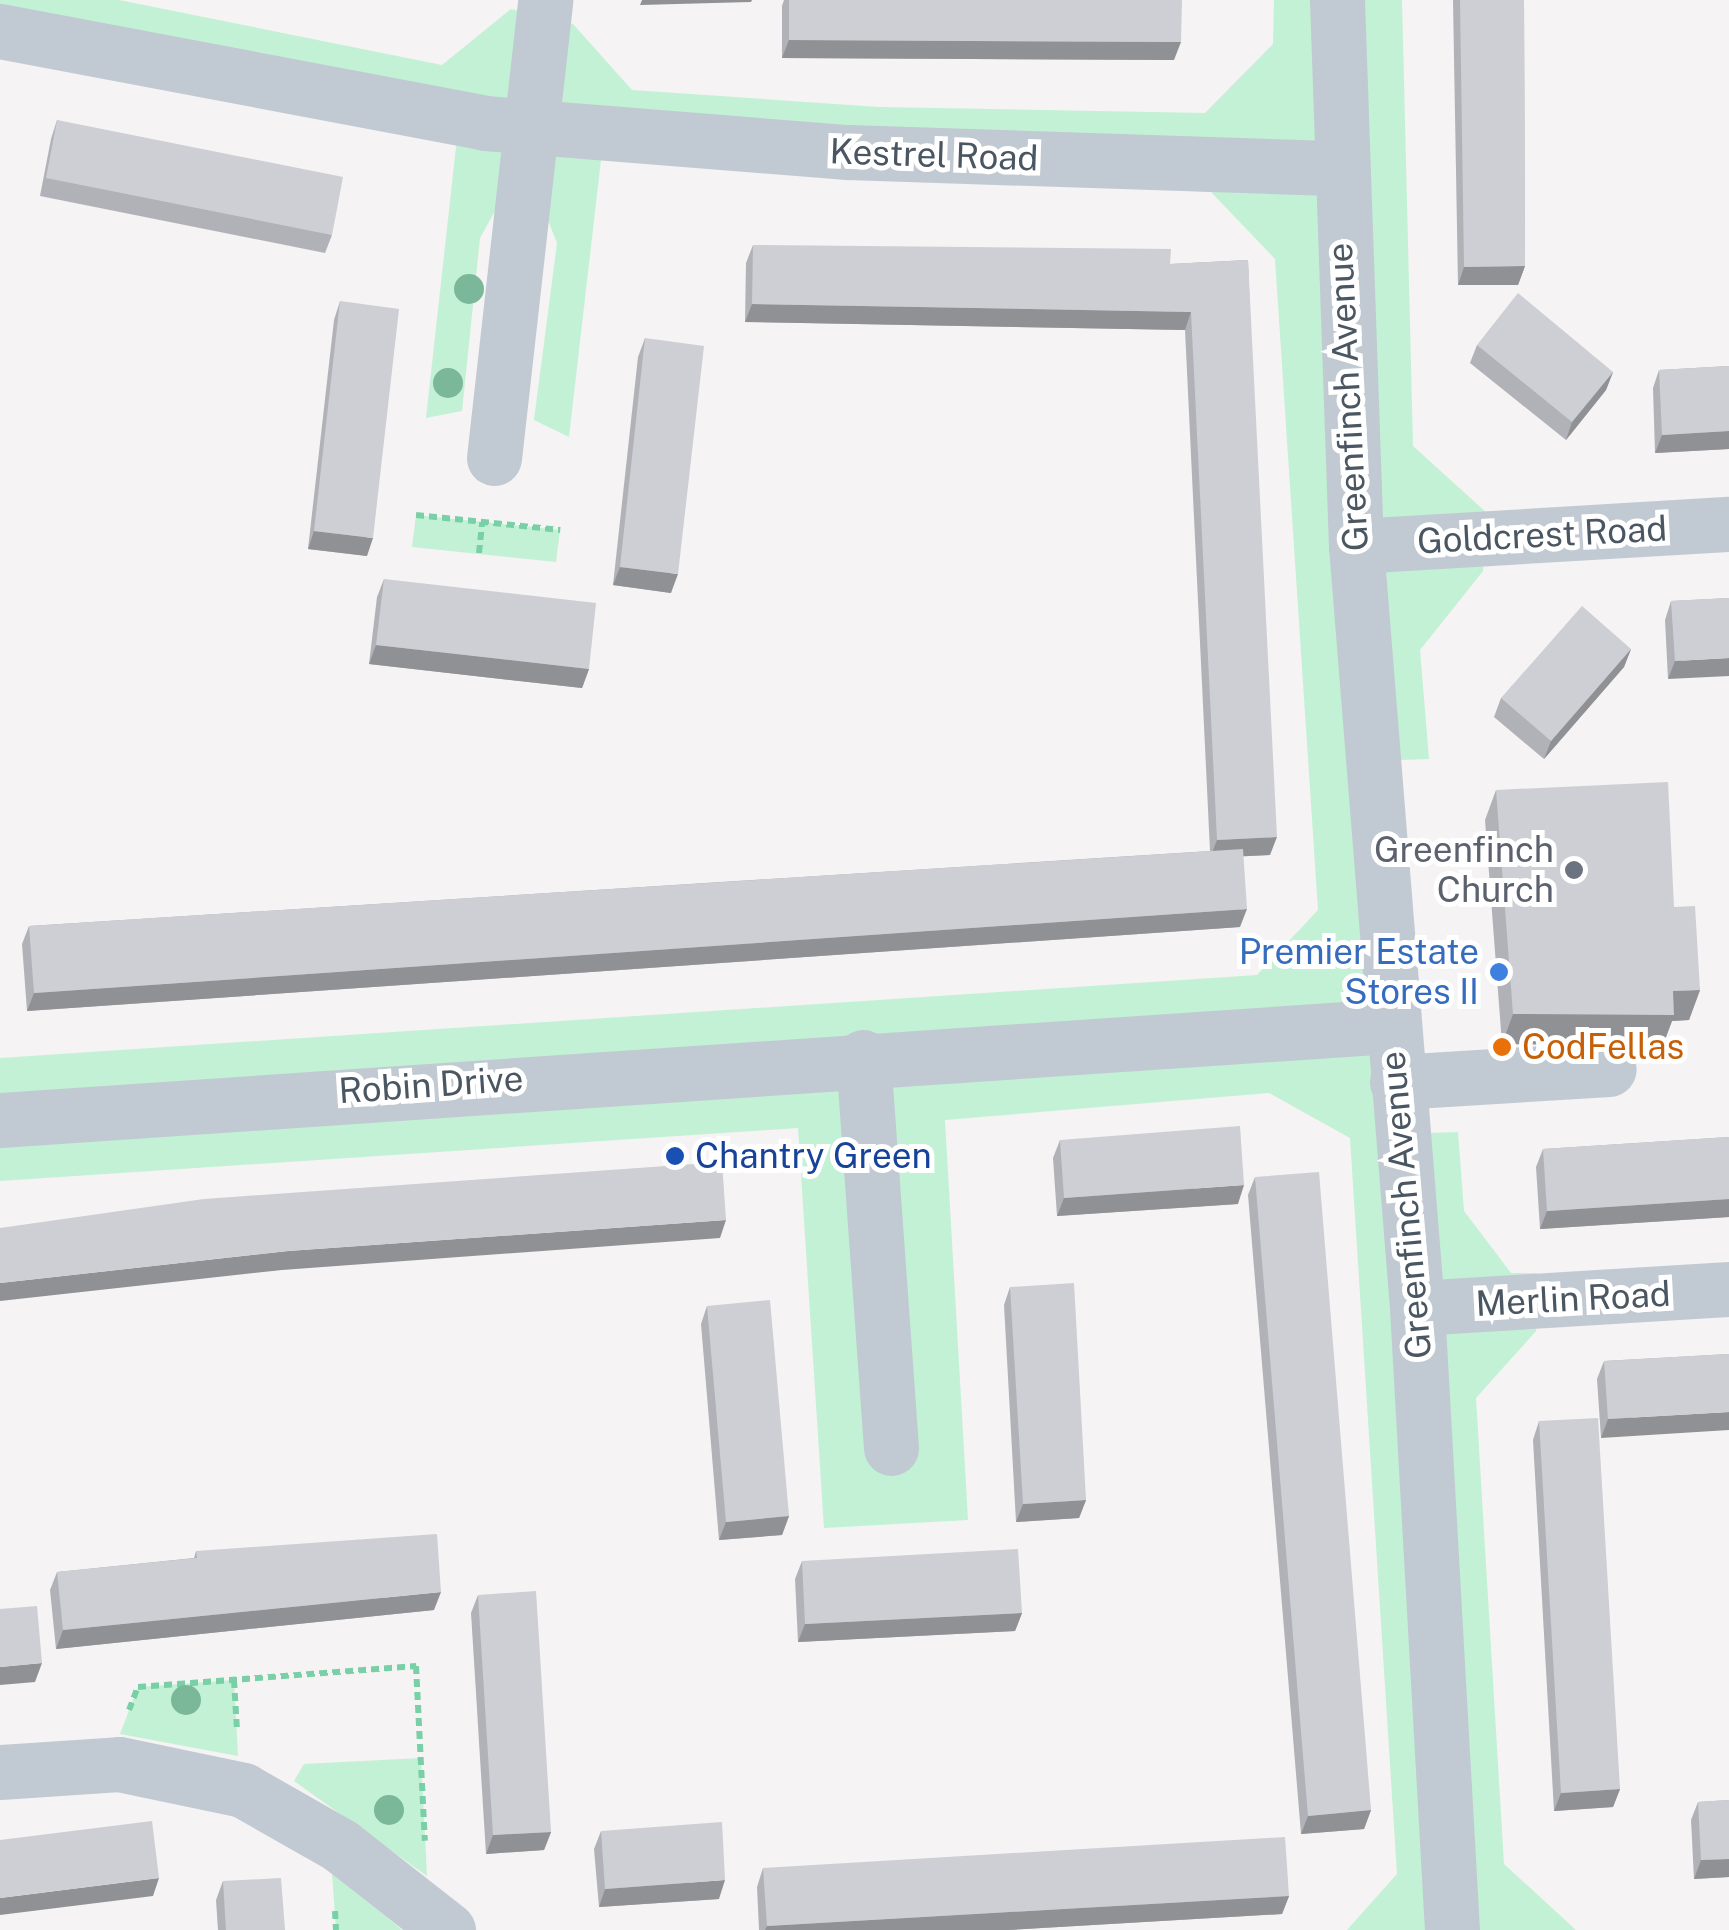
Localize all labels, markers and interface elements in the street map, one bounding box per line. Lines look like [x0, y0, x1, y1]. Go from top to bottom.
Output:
street label: Kestrel Road [829, 130, 1039, 180]
street label: Greenfinch Avenue [1319, 242, 1377, 552]
street label: Goldcrest Road [1416, 507, 1668, 563]
place label: Greenfinch Church [1374, 829, 1554, 911]
marker: Greenfinch Church [1563, 859, 1585, 881]
place label: Premier Estate Stores II [1239, 931, 1479, 1013]
marker: Premier Estate Stores II [1488, 961, 1510, 983]
place label: CodFellas [1522, 1026, 1684, 1068]
marker: CodFellas [1491, 1036, 1513, 1058]
street label: Greenfinch Avenue [1372, 1049, 1440, 1361]
street label: Robin Drive [337, 1058, 525, 1112]
place label: Chantry Green [695, 1135, 932, 1177]
marker: Chantry Green [664, 1145, 686, 1167]
street label: Merlin Road [1474, 1273, 1672, 1325]

